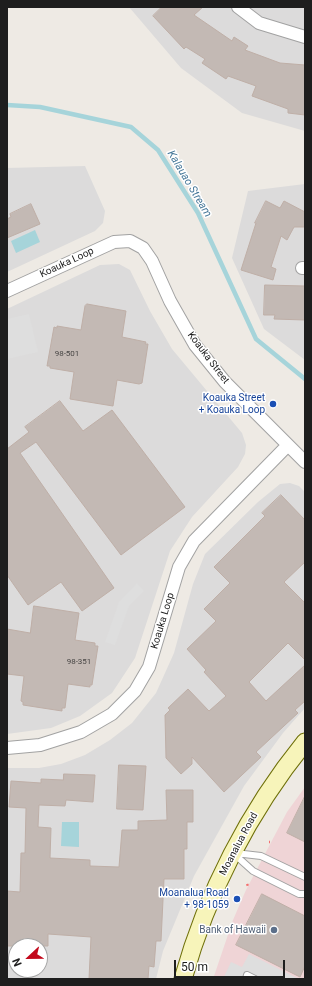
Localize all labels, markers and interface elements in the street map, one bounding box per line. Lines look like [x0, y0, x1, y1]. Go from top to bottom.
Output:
water label: Kalauao Stream [164, 148, 214, 220]
street label: Koauka Loop [38, 245, 96, 281]
street label: Koauka Street [185, 330, 231, 386]
house number: 98-501 [55, 349, 79, 359]
place label: Koauka Street + Koauka Loop [199, 392, 265, 416]
marker: Koauka Street + Koauka Loop [268, 399, 278, 409]
street label: Koauka Loop [149, 591, 177, 651]
house number: 98-351 [67, 657, 91, 667]
street label: Moanalua Road [217, 810, 261, 878]
place label: Moanalua Road + 98-1059 [159, 887, 229, 910]
marker: Moanalua Road + 98-1059 [232, 894, 242, 904]
place label: Bank of Hawaii [199, 924, 266, 936]
marker: Bank of Hawaii [269, 925, 279, 935]
north arrow [8, 938, 48, 978]
scale bar [176, 952, 287, 978]
text: N [10, 956, 25, 968]
text: 50 m [181, 960, 208, 974]

